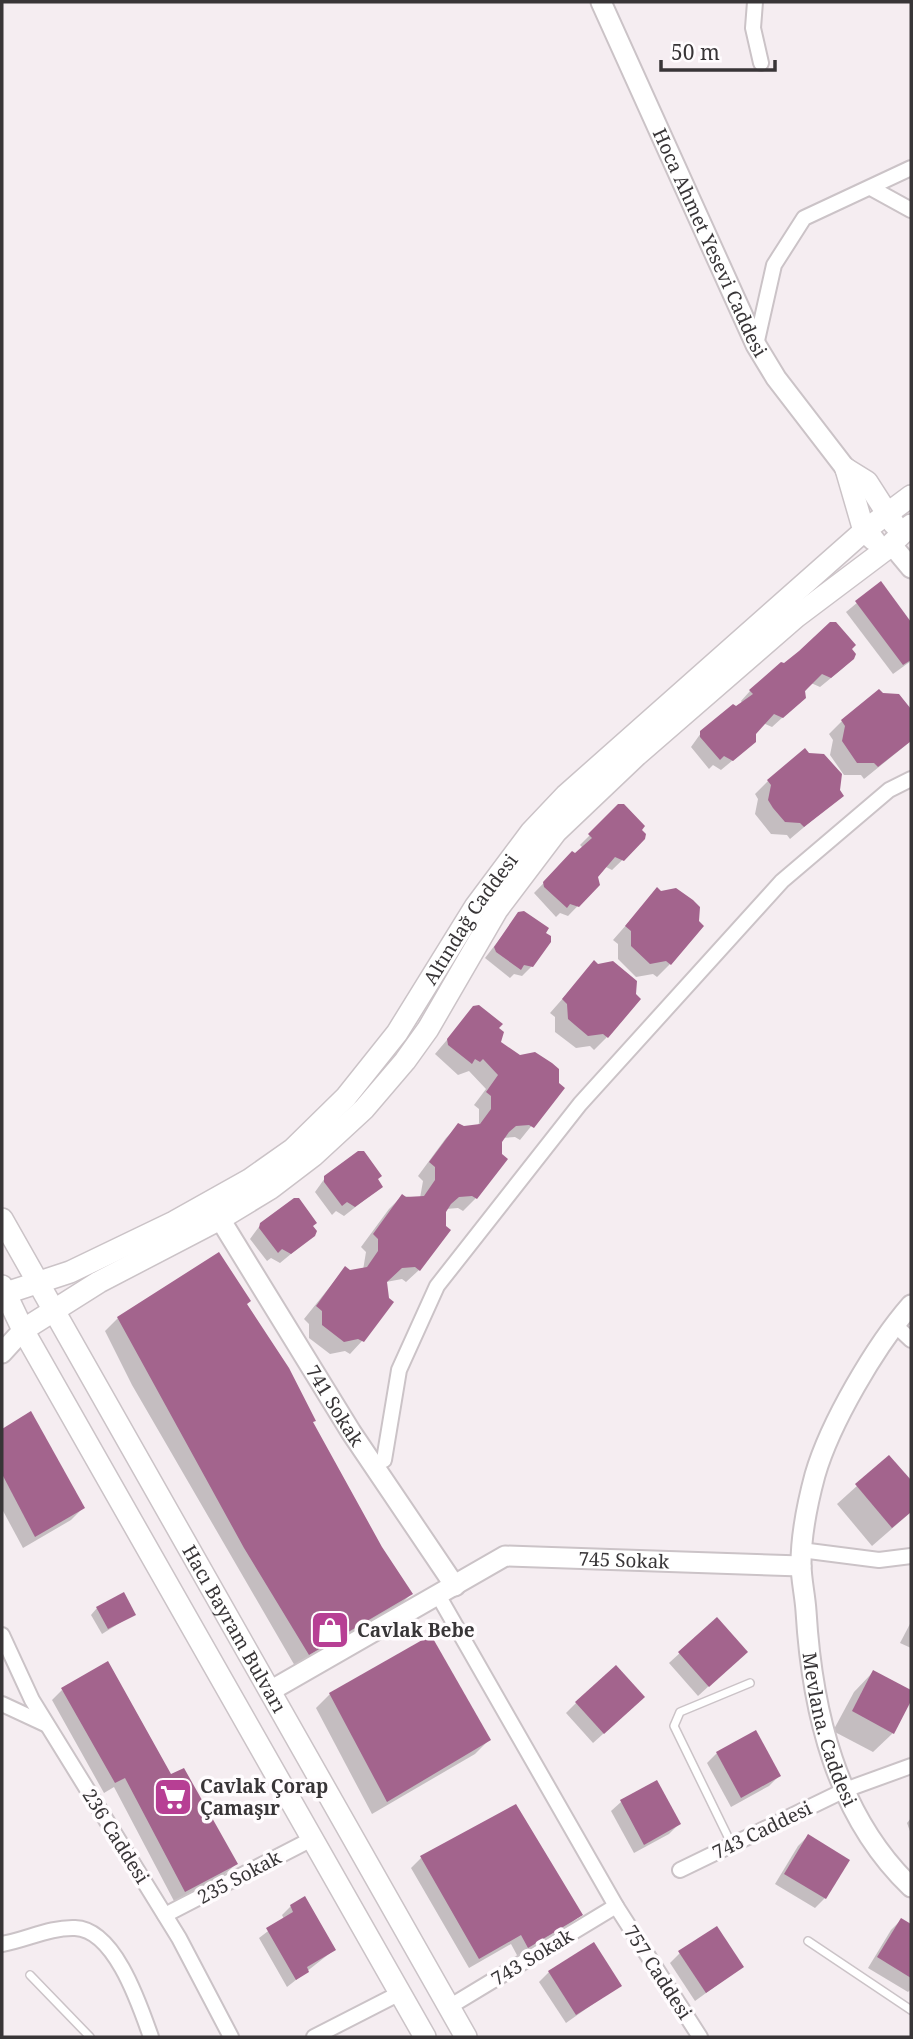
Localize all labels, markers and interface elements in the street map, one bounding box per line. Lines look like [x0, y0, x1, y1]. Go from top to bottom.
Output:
scale bar [661, 28, 775, 72]
text: 50 m [671, 38, 720, 66]
street label: Hoca Ahmet Yesevi Caddesi [647, 124, 773, 362]
street label: Altındağ Caddesi [417, 848, 523, 990]
street label: 741 Sokak [300, 1360, 370, 1452]
street label: Hacı Bayram Bulvarı [176, 1540, 292, 1717]
street label: 745 Sokak [578, 1545, 671, 1575]
shop icon: Cavlak Bebe [309, 1609, 351, 1651]
place label: Cavlak Bebe [357, 1617, 475, 1643]
street label: Mevlana. Caddesi [797, 1651, 863, 1811]
place label: Cavlak Çorap Çamaşır [200, 1773, 328, 1821]
supermarket icon: Cavlak Çorap Çamaşır [152, 1776, 194, 1818]
street label: 236 Caddesi [77, 1784, 155, 1888]
street label: 743 Caddesi [708, 1795, 816, 1865]
street label: 235 Sokak [193, 1844, 286, 1910]
street label: 757 Caddesi [618, 1920, 698, 2024]
street label: 743 Sokak [486, 1922, 578, 1992]

